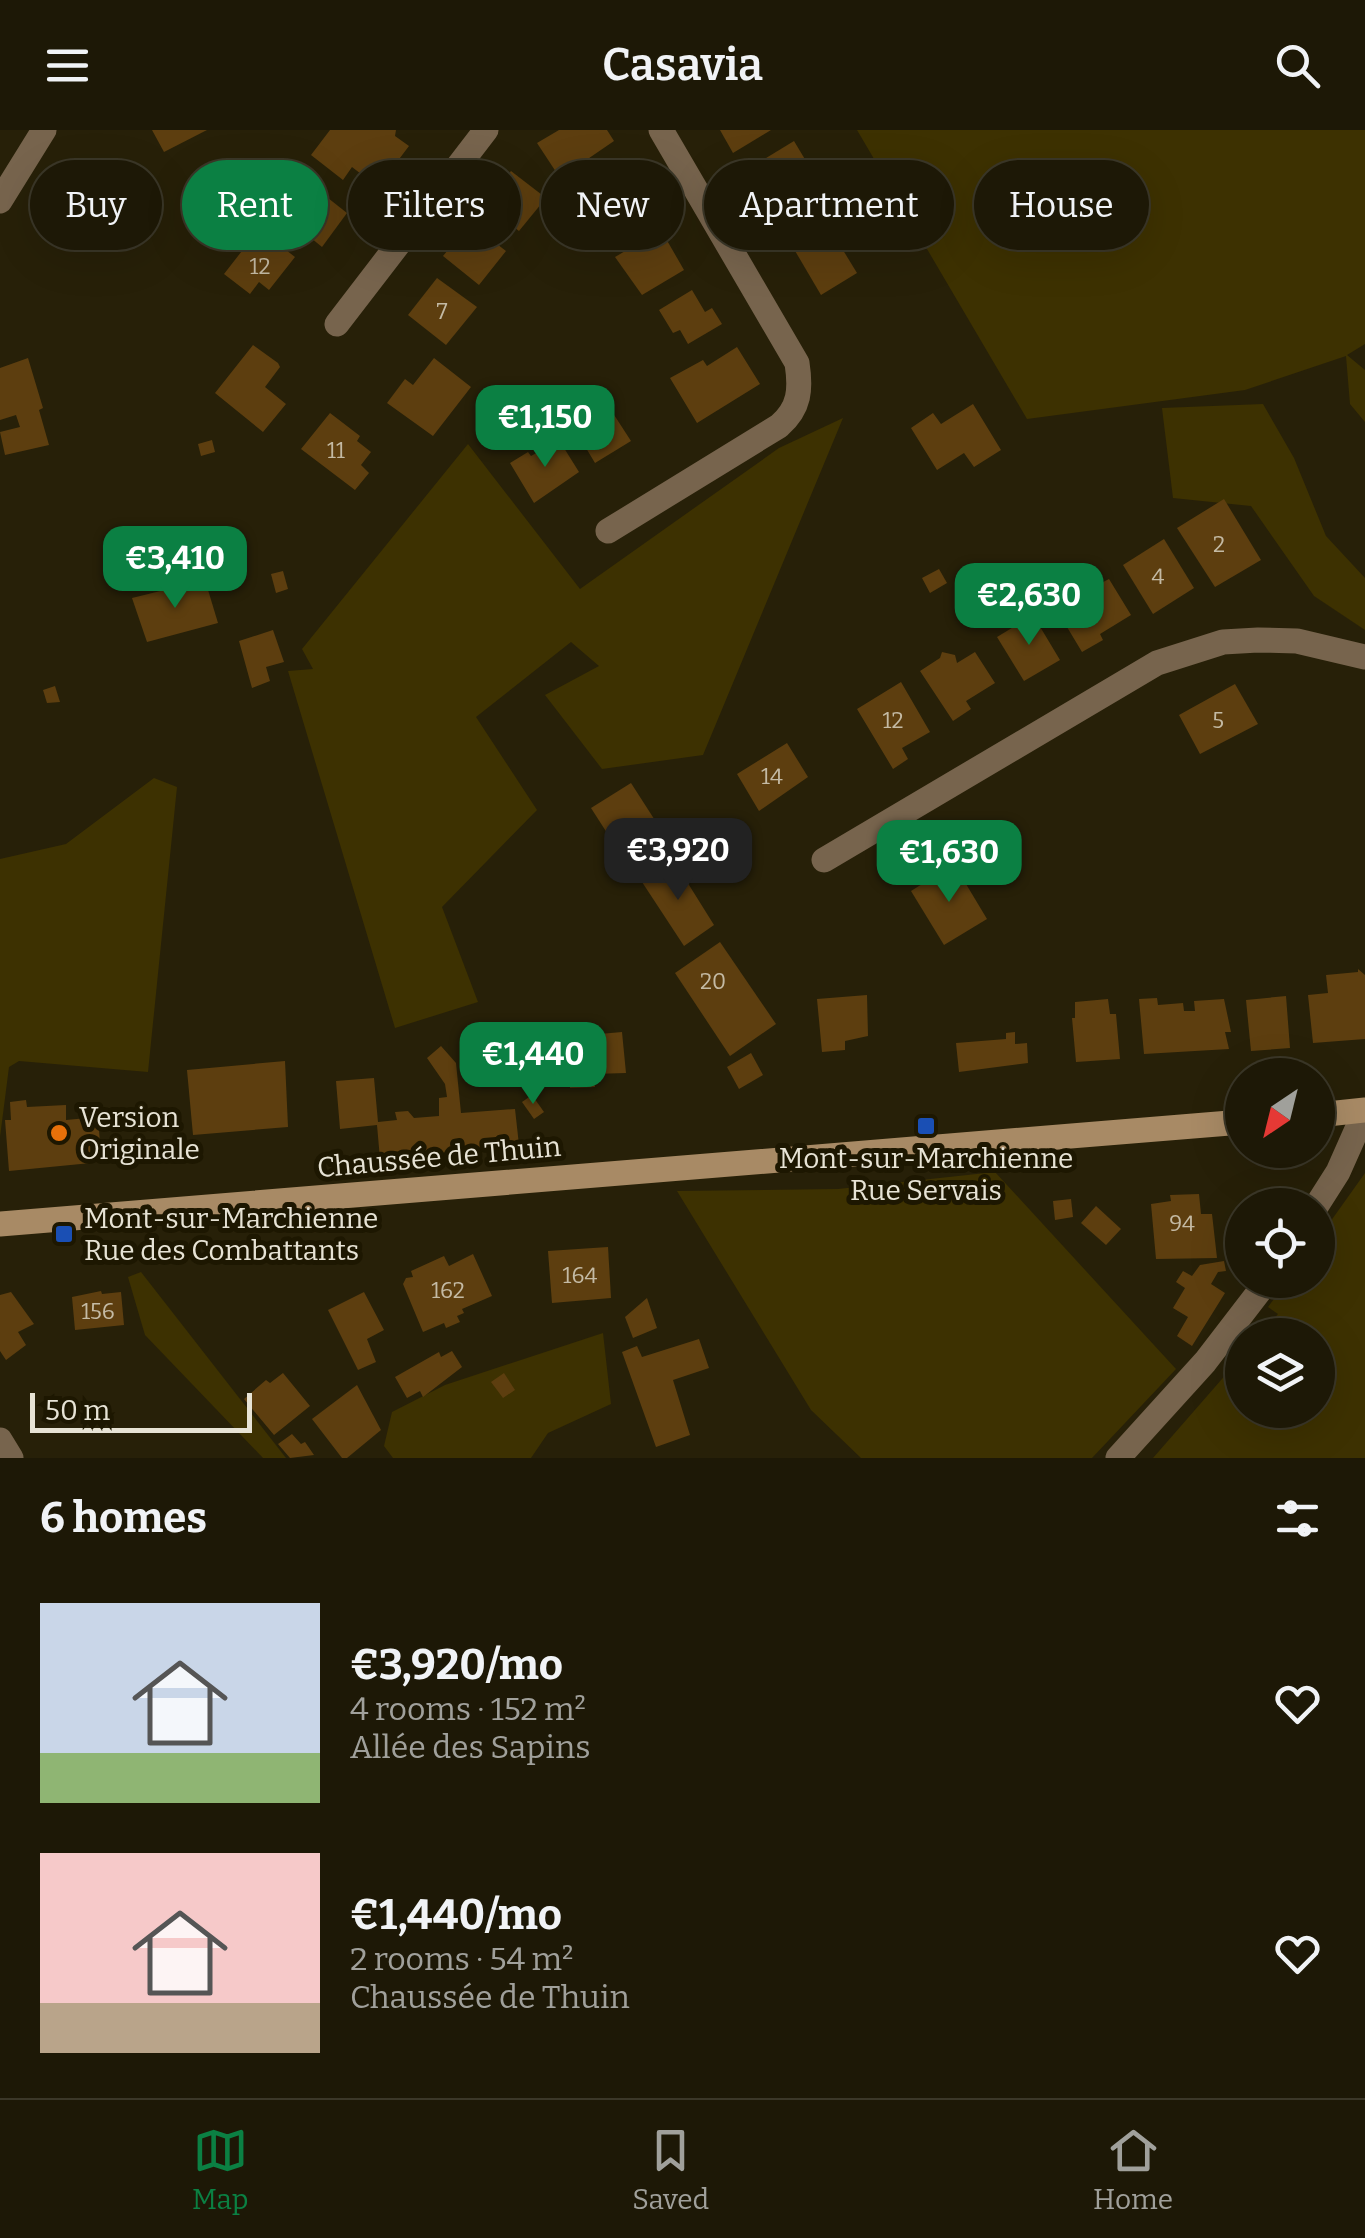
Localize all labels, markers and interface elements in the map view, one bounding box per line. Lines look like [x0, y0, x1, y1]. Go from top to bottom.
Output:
icon: menu [40, 38, 95, 93]
text: Casavia [602, 38, 763, 92]
icon: search [1270, 38, 1325, 93]
chip: Buy [30, 160, 162, 250]
chip: Rent [182, 160, 328, 250]
chip: Filters [348, 160, 521, 250]
chip: New [541, 160, 684, 250]
chip: Apartment [704, 160, 954, 250]
chip: House [974, 160, 1149, 250]
house number: 12 [250, 253, 270, 280]
house number: 7 [436, 298, 448, 325]
pin: €1,150 [464, 385, 626, 470]
text: €1,150 [498, 398, 592, 436]
house number: 11 [327, 437, 345, 464]
pin: €3,410 [94, 526, 256, 611]
house number: 2 [1213, 531, 1225, 558]
text: €3,410 [125, 539, 225, 577]
pin: €2,630 [948, 563, 1110, 648]
house number: 4 [1152, 563, 1165, 590]
text: €2,630 [977, 576, 1081, 614]
house number: 12 [883, 707, 903, 734]
house number: 5 [1212, 707, 1224, 734]
house number: 14 [761, 763, 783, 790]
pin: €3,920 [597, 818, 759, 903]
pin: €1,630 [868, 820, 1030, 905]
text: €3,920 [626, 831, 730, 869]
text: €1,630 [899, 833, 999, 871]
house number: 20 [700, 968, 726, 995]
pin: €1,440 [452, 1022, 614, 1107]
text: €1,440 [482, 1035, 584, 1073]
north arrow [1225, 1058, 1335, 1168]
map controls [1225, 1058, 1335, 1428]
place label: Version Originale [79, 1101, 200, 1166]
marker: Mont-sur-Marchienne Rue Servais [915, 1115, 937, 1137]
marker: Version Originale [48, 1122, 70, 1144]
street label: Chaussée de Thuin [316, 1130, 563, 1184]
place label: Mont-sur-Marchienne Rue Servais [779, 1142, 1073, 1207]
button: locate [1225, 1188, 1335, 1298]
place label: Mont-sur-Marchienne Rue des Combattants [84, 1202, 378, 1267]
house number: 94 [1169, 1210, 1195, 1237]
marker: Mont-sur-Marchienne Rue des Combattants [53, 1223, 75, 1245]
house number: 164 [563, 1262, 598, 1289]
house number: 162 [431, 1277, 465, 1304]
house number: 156 [81, 1298, 115, 1325]
button: layers [1225, 1318, 1335, 1428]
scale bar [30, 1388, 252, 1432]
text: 50 m [45, 1394, 110, 1427]
icon: filters [1270, 1491, 1325, 1546]
text: 6 homes [40, 1493, 207, 1543]
text: €3,920/mo [350, 1640, 563, 1690]
icon: home [120, 1643, 240, 1763]
icon: heart [1270, 1676, 1325, 1731]
text: 4 rooms · 152 m² [350, 1690, 586, 1728]
text: Allée des Sapins [350, 1728, 590, 1766]
text: €1,440/mo [350, 1890, 562, 1940]
icon: home [120, 1893, 240, 2013]
icon: heart [1270, 1926, 1325, 1981]
text: 2 rooms · 54 m² [350, 1940, 573, 1978]
text: Chaussée de Thuin [350, 1978, 630, 2016]
tab: Map [192, 2123, 248, 2216]
tab: Saved [632, 2123, 709, 2216]
tab: Home [1093, 2123, 1173, 2216]

